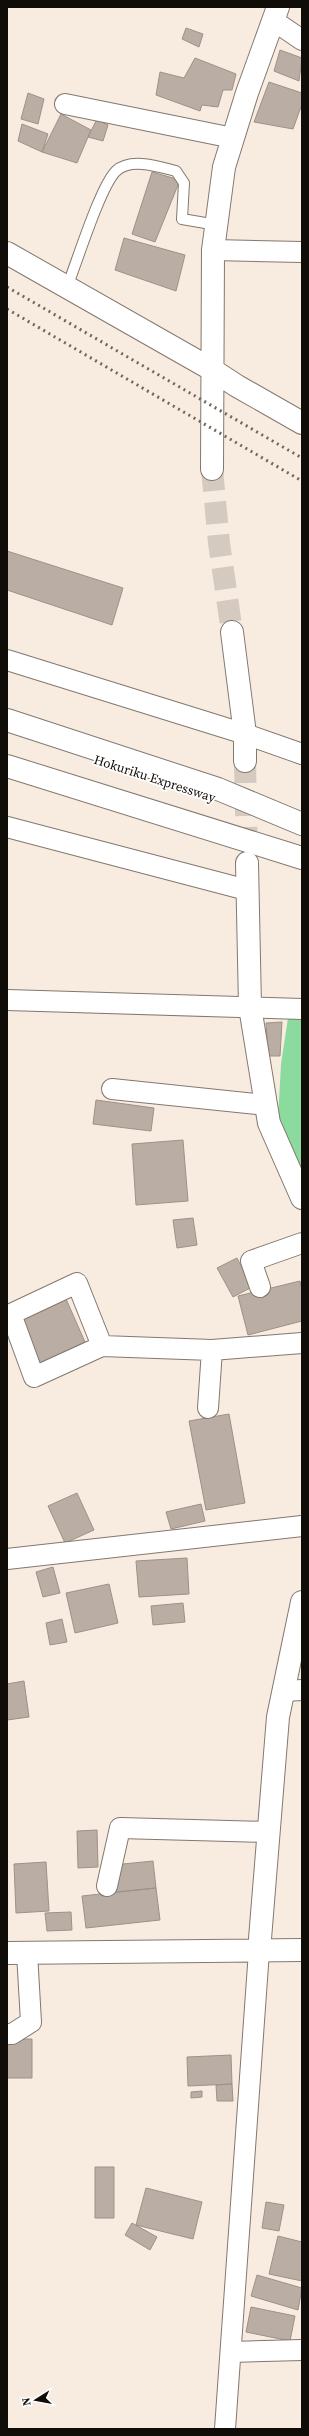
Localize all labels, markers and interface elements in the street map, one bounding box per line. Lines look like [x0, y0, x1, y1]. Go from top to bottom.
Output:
street label: Hokuriku Expressway [92, 751, 218, 806]
north arrow [16, 2380, 56, 2420]
text: N [19, 2396, 35, 2407]

